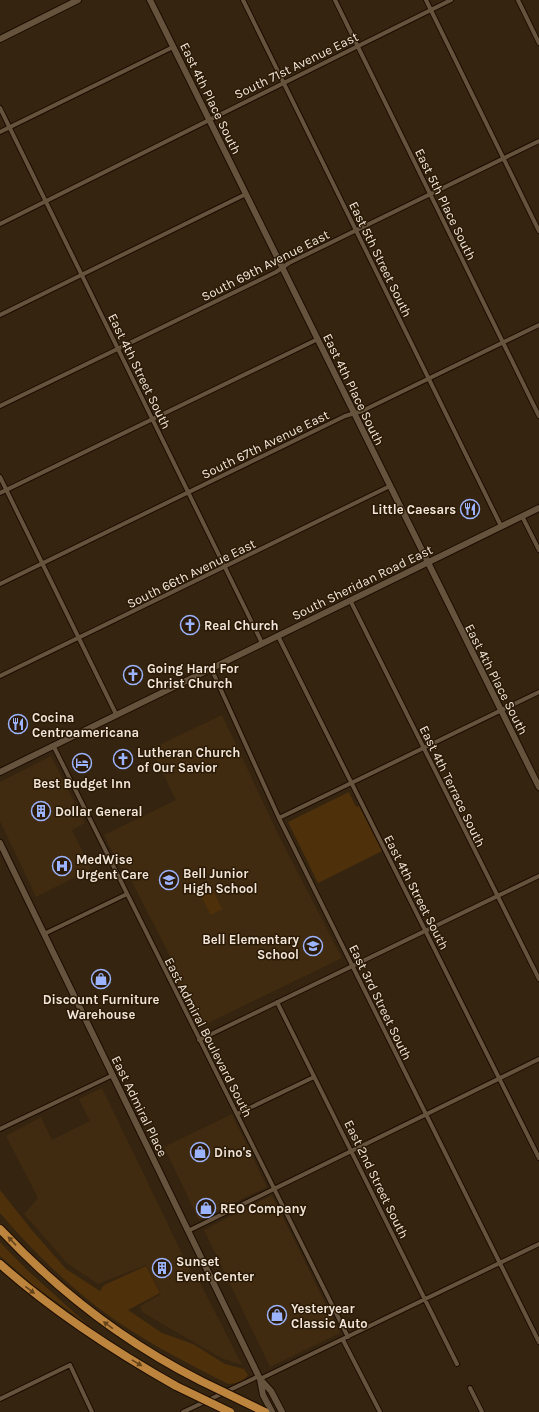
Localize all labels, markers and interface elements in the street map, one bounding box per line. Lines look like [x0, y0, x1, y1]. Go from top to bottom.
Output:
street label: South 71st Avenue East [232, 29, 361, 102]
street label: East 4th Place South [177, 40, 244, 157]
street label: East 5th Place South [412, 146, 479, 263]
street label: East 5th Street South [346, 199, 415, 319]
street label: South 69th Avenue East [199, 227, 332, 304]
street label: East 4th Street South [105, 311, 174, 431]
street label: East 4th Place South [320, 331, 387, 448]
street label: South 67th Avenue East [199, 407, 332, 482]
restaurant icon: Little Caesars [459, 498, 481, 520]
place label: Little Caesars [372, 502, 456, 517]
street label: South 66th Avenue East [124, 536, 258, 611]
street label: South Sheridan Road East [289, 542, 435, 623]
church icon: Real Church [179, 614, 201, 636]
place label: Real Church [204, 618, 279, 633]
street label: East 4th Place South [462, 621, 531, 737]
place label: Going Hard For Christ Church [147, 661, 240, 691]
church icon: Going Hard For Christ Church [122, 664, 144, 686]
place label: Cocina Centroamericana [32, 710, 139, 740]
restaurant icon: Cocina Centroamericana [7, 713, 29, 735]
street label: East 4th Terrace South [417, 723, 488, 849]
place label: Lutheran Church of Our Savior [137, 745, 240, 775]
church icon: Lutheran Church of Our Savior [112, 748, 134, 770]
hotel icon: Best Budget Inn [71, 752, 93, 774]
place label: Best Budget Inn [33, 776, 131, 791]
building icon: Dollar General [30, 800, 52, 822]
place label: Dollar General [55, 804, 143, 819]
street label: East 4th Street South [381, 832, 452, 952]
place label: MedWise Urgent Care [76, 852, 149, 882]
hospital icon: MedWise Urgent Care [51, 855, 73, 877]
place label: Bell Junior High School [183, 866, 257, 896]
school or university icon: Bell Junior High School [158, 869, 180, 891]
place label: Bell Elementary School [202, 932, 299, 962]
school or university icon: Bell Elementary School [302, 935, 324, 957]
street label: East 3rd Street South [346, 942, 415, 1062]
street label: East Admiral Boulevard South [162, 955, 255, 1120]
shop icon: Discount Furniture Warehouse [90, 968, 112, 990]
place label: Discount Furniture Warehouse [43, 992, 159, 1022]
street label: East Admiral Place [109, 1053, 171, 1159]
street label: East 2nd Street South [341, 1118, 412, 1241]
shop icon: Dino's [189, 1141, 211, 1163]
place label: Dino's [214, 1145, 252, 1160]
shop icon: REO Company [195, 1197, 217, 1219]
place label: REO Company [220, 1201, 307, 1216]
one-way arrow [7, 1236, 16, 1246]
place label: Sunset Event Center [176, 1254, 255, 1284]
building icon: Sunset Event Center [151, 1257, 173, 1279]
one-way arrow [24, 1286, 35, 1294]
place label: Yesteryear Classic Auto [291, 1301, 368, 1331]
shop icon: Yesteryear Classic Auto [266, 1304, 288, 1326]
one-way arrow [102, 1321, 113, 1329]
one-way arrow [131, 1360, 143, 1367]

